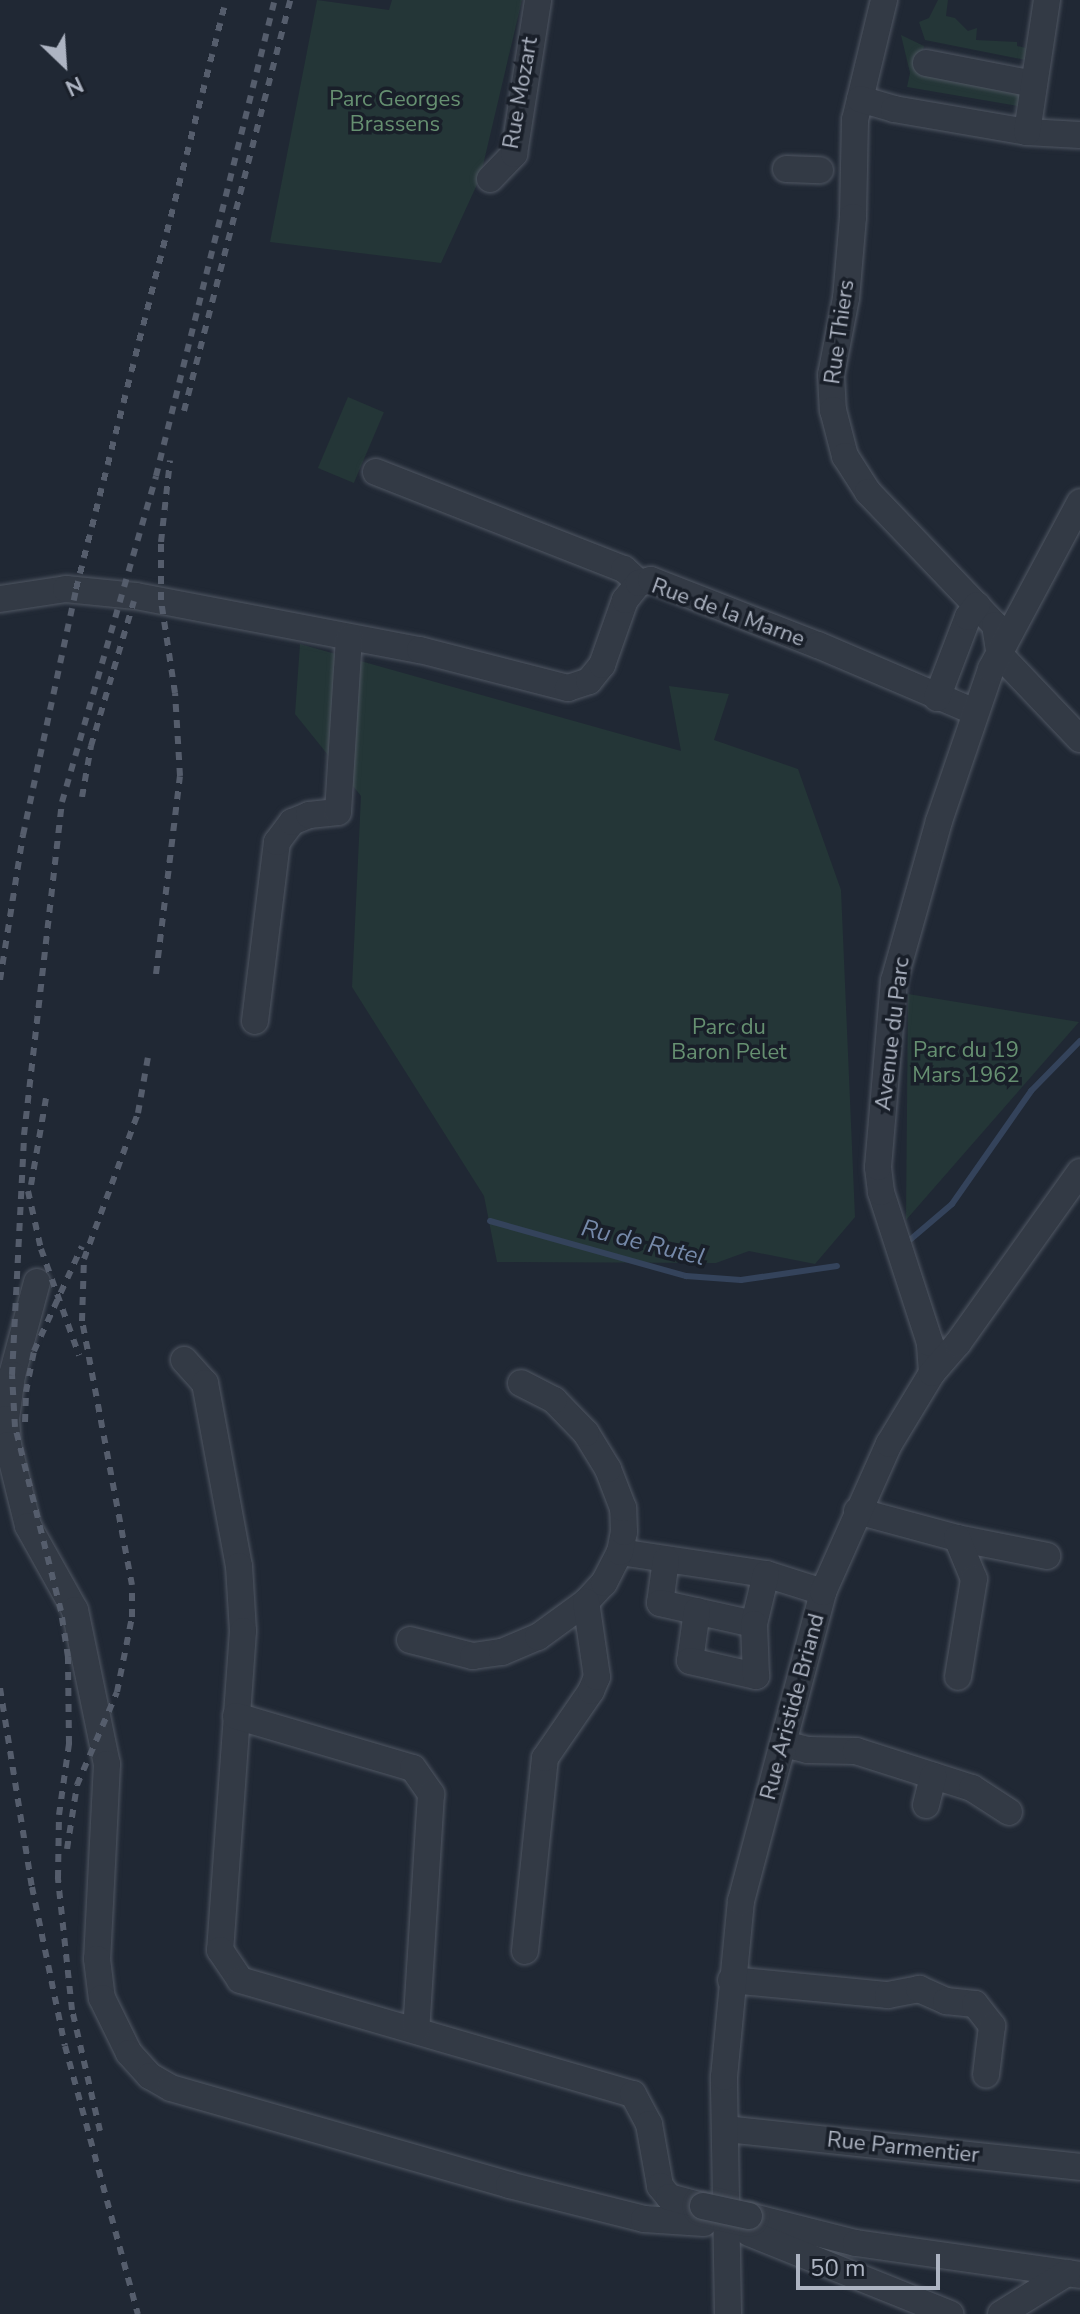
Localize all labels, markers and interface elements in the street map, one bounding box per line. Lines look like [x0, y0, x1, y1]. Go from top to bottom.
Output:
north arrow [24, 24, 104, 104]
street label: Rue Mozart [498, 35, 544, 151]
text: N [60, 69, 88, 103]
park label: Parc Georges Brassens [329, 86, 461, 138]
street label: Rue Thiers [820, 278, 860, 386]
street label: Rue de la Marne [648, 573, 808, 653]
street label: Avenue du Parc [870, 956, 916, 1112]
park label: Parc du Baron Pelet [671, 1014, 787, 1066]
park label: Parc du 19 Mars 1962 [912, 1037, 1020, 1088]
water label: Ru de Rutel [578, 1214, 708, 1272]
street label: Rue Aristide Briand [755, 1611, 831, 1803]
street label: Rue Parmentier [826, 2127, 980, 2169]
scale bar [800, 2238, 944, 2288]
text: 50 m [810, 2252, 866, 2284]

